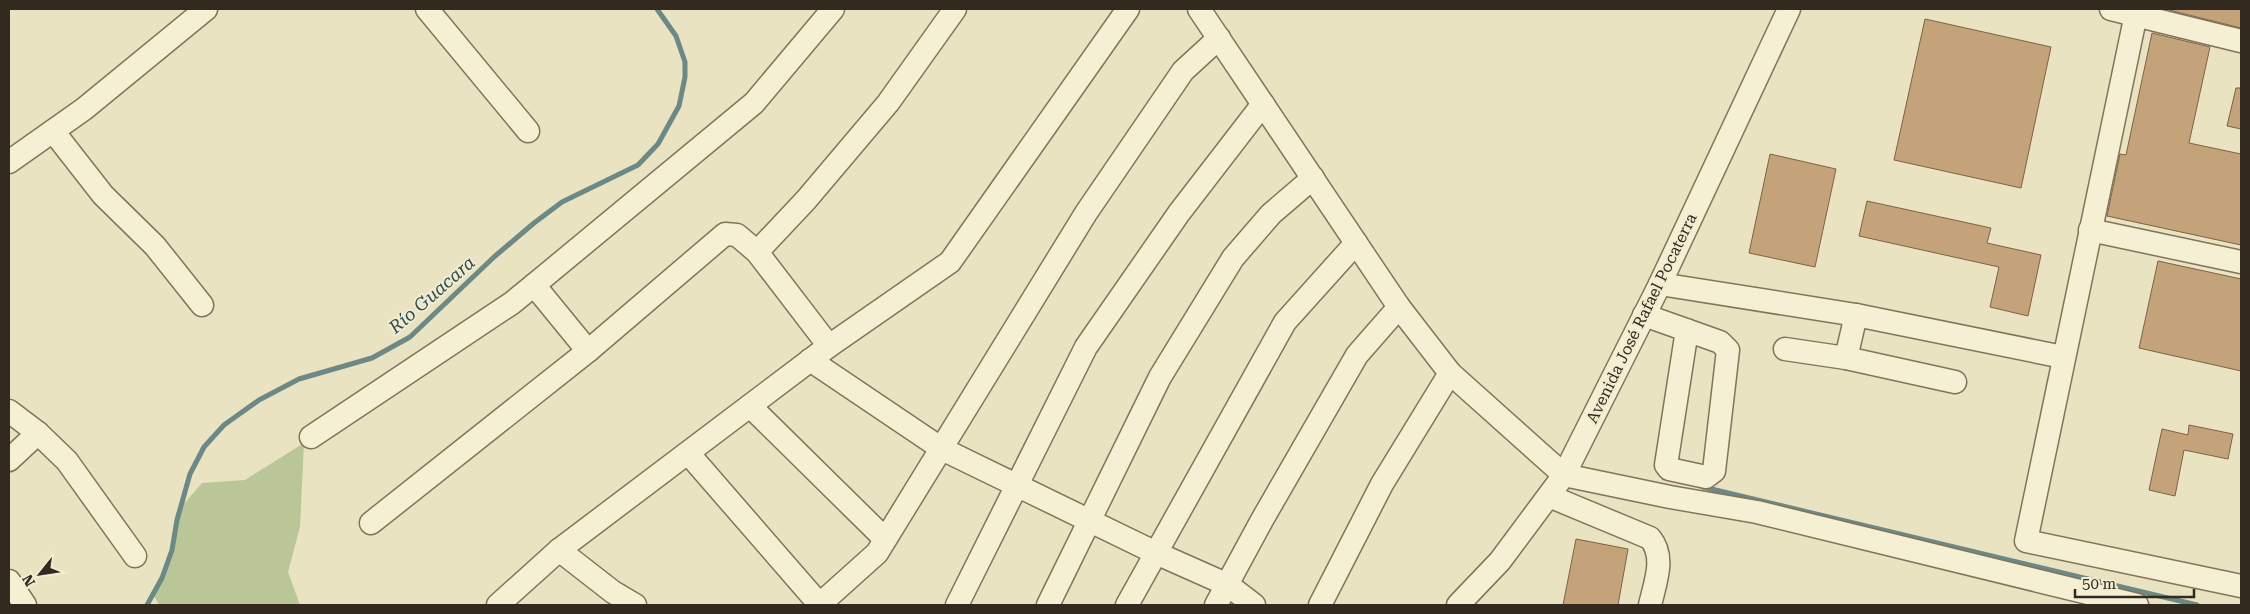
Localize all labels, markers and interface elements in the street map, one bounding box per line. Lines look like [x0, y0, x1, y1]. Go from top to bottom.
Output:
street label: Avenida José Rafael Pocaterra [1582, 210, 1701, 426]
water label: Río Guacara [384, 252, 479, 338]
north arrow [15, 549, 65, 599]
scale bar [2075, 566, 2194, 598]
text: N [19, 572, 38, 589]
text: 50 m [2082, 575, 2117, 593]

